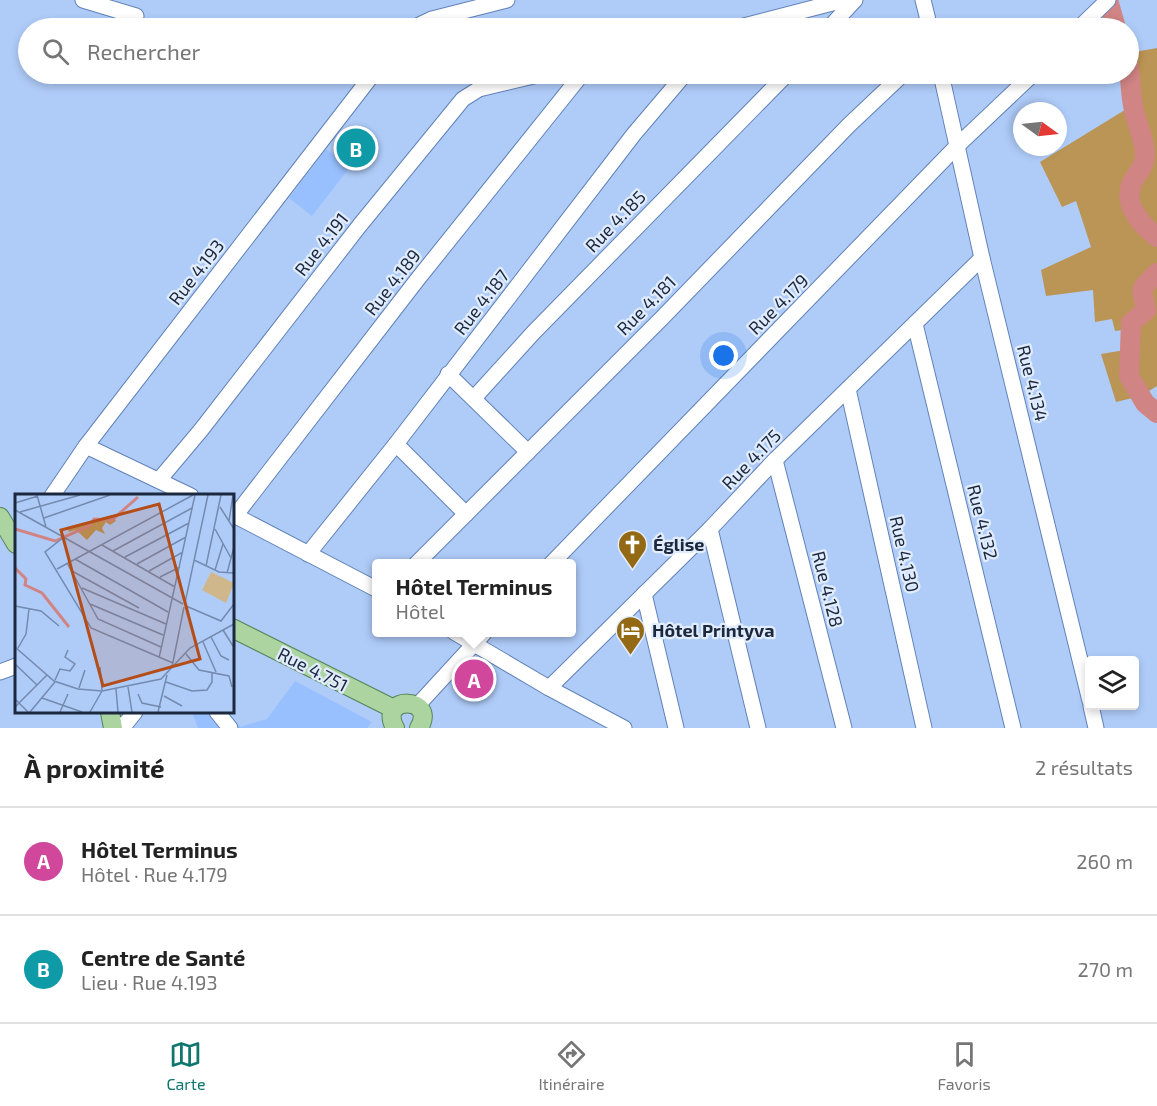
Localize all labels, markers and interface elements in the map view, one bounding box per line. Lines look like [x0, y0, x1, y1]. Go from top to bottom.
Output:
search box [18, 18, 1139, 84]
icon: search [39, 35, 72, 68]
text: Rechercher [87, 38, 200, 64]
north arrow [1013, 102, 1067, 156]
pin: B [336, 126, 376, 170]
street label: Rue 4.185 [580, 186, 650, 256]
street label: Rue 4.191 [290, 208, 352, 280]
street label: Rue 4.193 [164, 235, 228, 309]
street label: Rue 4.189 [359, 245, 425, 319]
street label: Rue 4.187 [449, 265, 513, 339]
street label: Rue 4.179 [743, 269, 813, 339]
street label: Rue 4.181 [612, 271, 680, 339]
your location [709, 341, 738, 370]
street label: Rue 4.134 [1013, 343, 1053, 423]
street label: Rue 4.175 [717, 424, 785, 494]
street label: Rue 4.132 [963, 482, 1003, 562]
inset map [15, 494, 234, 713]
street label: Rue 4.130 [886, 514, 924, 594]
church icon: Église [616, 528, 648, 570]
place label: Église [653, 533, 704, 555]
street label: Rue 4.128 [808, 549, 848, 629]
popup [372, 559, 576, 637]
text: Hôtel Terminus [396, 573, 552, 599]
text: Hôtel [396, 599, 445, 623]
hotel icon: Hôtel Printyva [615, 614, 647, 656]
place label: Hôtel Printyva [652, 619, 774, 641]
street label: Rue 4.751 [274, 642, 352, 696]
pin: A [454, 656, 494, 702]
map controls [1085, 656, 1139, 710]
button: layers [1085, 656, 1139, 710]
text: À proximité [24, 752, 165, 783]
text: 2 résultats [1035, 755, 1133, 779]
text: Hôtel Terminus [81, 836, 238, 862]
text: A [37, 849, 50, 873]
text: 260 m [1076, 849, 1133, 873]
text: Hôtel · Rue 4.179 [81, 862, 228, 886]
text: Centre de Santé [81, 944, 245, 970]
text: B [37, 957, 50, 981]
text: 270 m [1077, 957, 1133, 981]
text: Lieu · Rue 4.193 [81, 970, 218, 994]
tab: Carte [166, 1038, 205, 1093]
tab: Itinéraire [538, 1038, 605, 1093]
tab: Favoris [937, 1038, 991, 1093]

